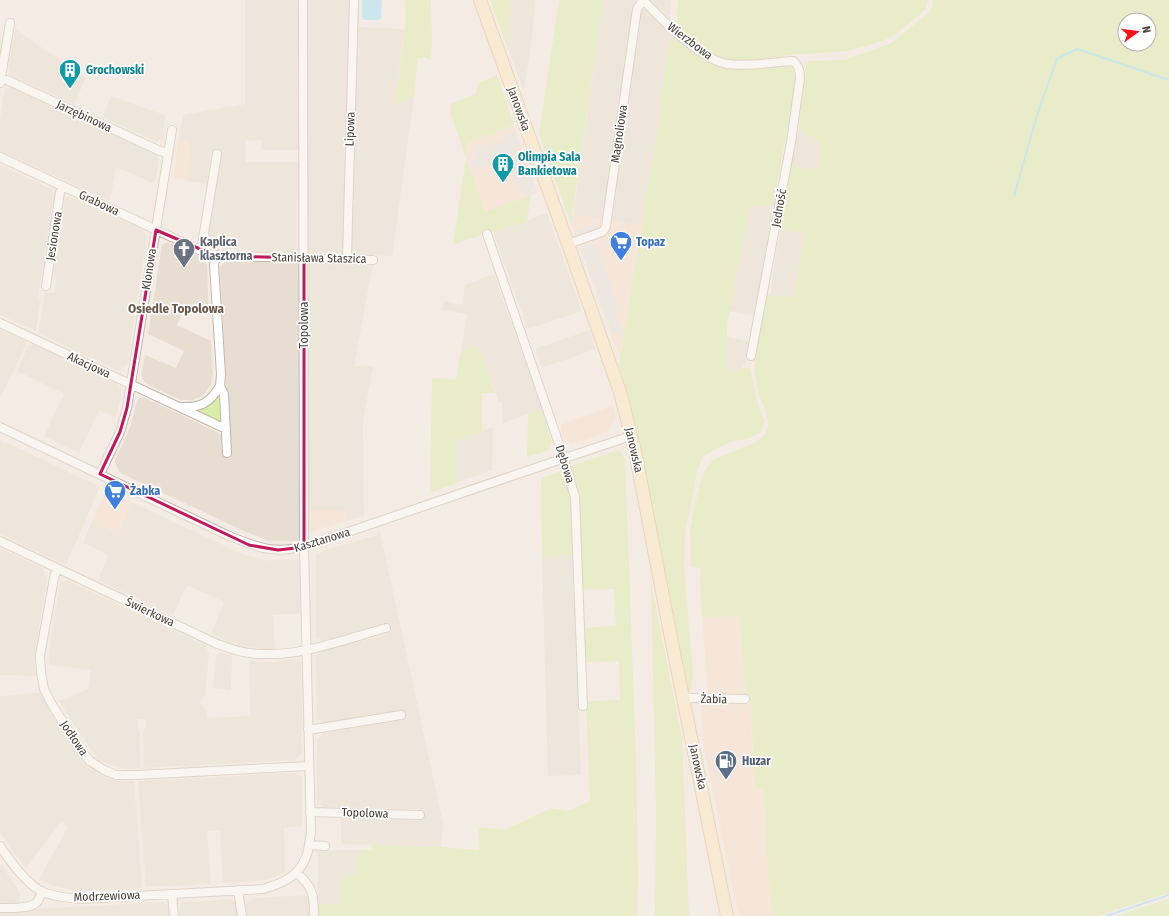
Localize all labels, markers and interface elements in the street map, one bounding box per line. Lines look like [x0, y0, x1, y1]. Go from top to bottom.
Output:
north arrow [1117, 12, 1157, 52]
street label: Wierzbowa [665, 19, 715, 63]
text: N [1139, 25, 1153, 34]
building icon: Grochowski [57, 57, 83, 90]
place label: Grochowski [86, 63, 144, 77]
street label: Janowska [505, 85, 533, 133]
street label: Jarzębinowa [54, 97, 114, 135]
street label: Magnoliowa [608, 104, 630, 164]
street label: Lipowa [342, 111, 358, 147]
place label: Olimpia Sala Bankietowa [518, 150, 580, 178]
building icon: Olimpia Sala Bankietowa [490, 151, 516, 184]
street label: Grabowa [77, 188, 121, 218]
street label: Jedność [769, 188, 789, 228]
street label: Jesionowa [43, 210, 65, 262]
supermarket icon: Topaz [608, 229, 634, 262]
place label: Kaplica klasztorna [200, 235, 253, 263]
place label: Topaz [636, 235, 665, 249]
church icon: Kaplica klasztorna [171, 236, 197, 269]
street label: Klonowa [139, 247, 159, 291]
street label: Stanisława Staszica [271, 250, 367, 266]
district label: Osiedle Topolowa [128, 301, 224, 316]
street label: Topolowa [297, 301, 311, 348]
street label: Akacjowa [65, 349, 113, 381]
street label: Janowska [622, 426, 646, 474]
street label: Dębowa [553, 443, 577, 485]
supermarket icon: Żabka [102, 478, 128, 511]
place label: Żabka [130, 483, 160, 498]
street label: Kasztanowa [292, 525, 352, 555]
street label: Świerkowa [123, 594, 177, 629]
street label: Żabia [701, 691, 728, 706]
street label: Jodłowa [57, 718, 91, 758]
street label: Janowska [686, 743, 710, 791]
fuel station icon: Huzar [713, 748, 739, 781]
place label: Huzar [742, 754, 771, 768]
street label: Topolowa [341, 805, 389, 821]
street label: Modrzewiowa [73, 888, 141, 904]

